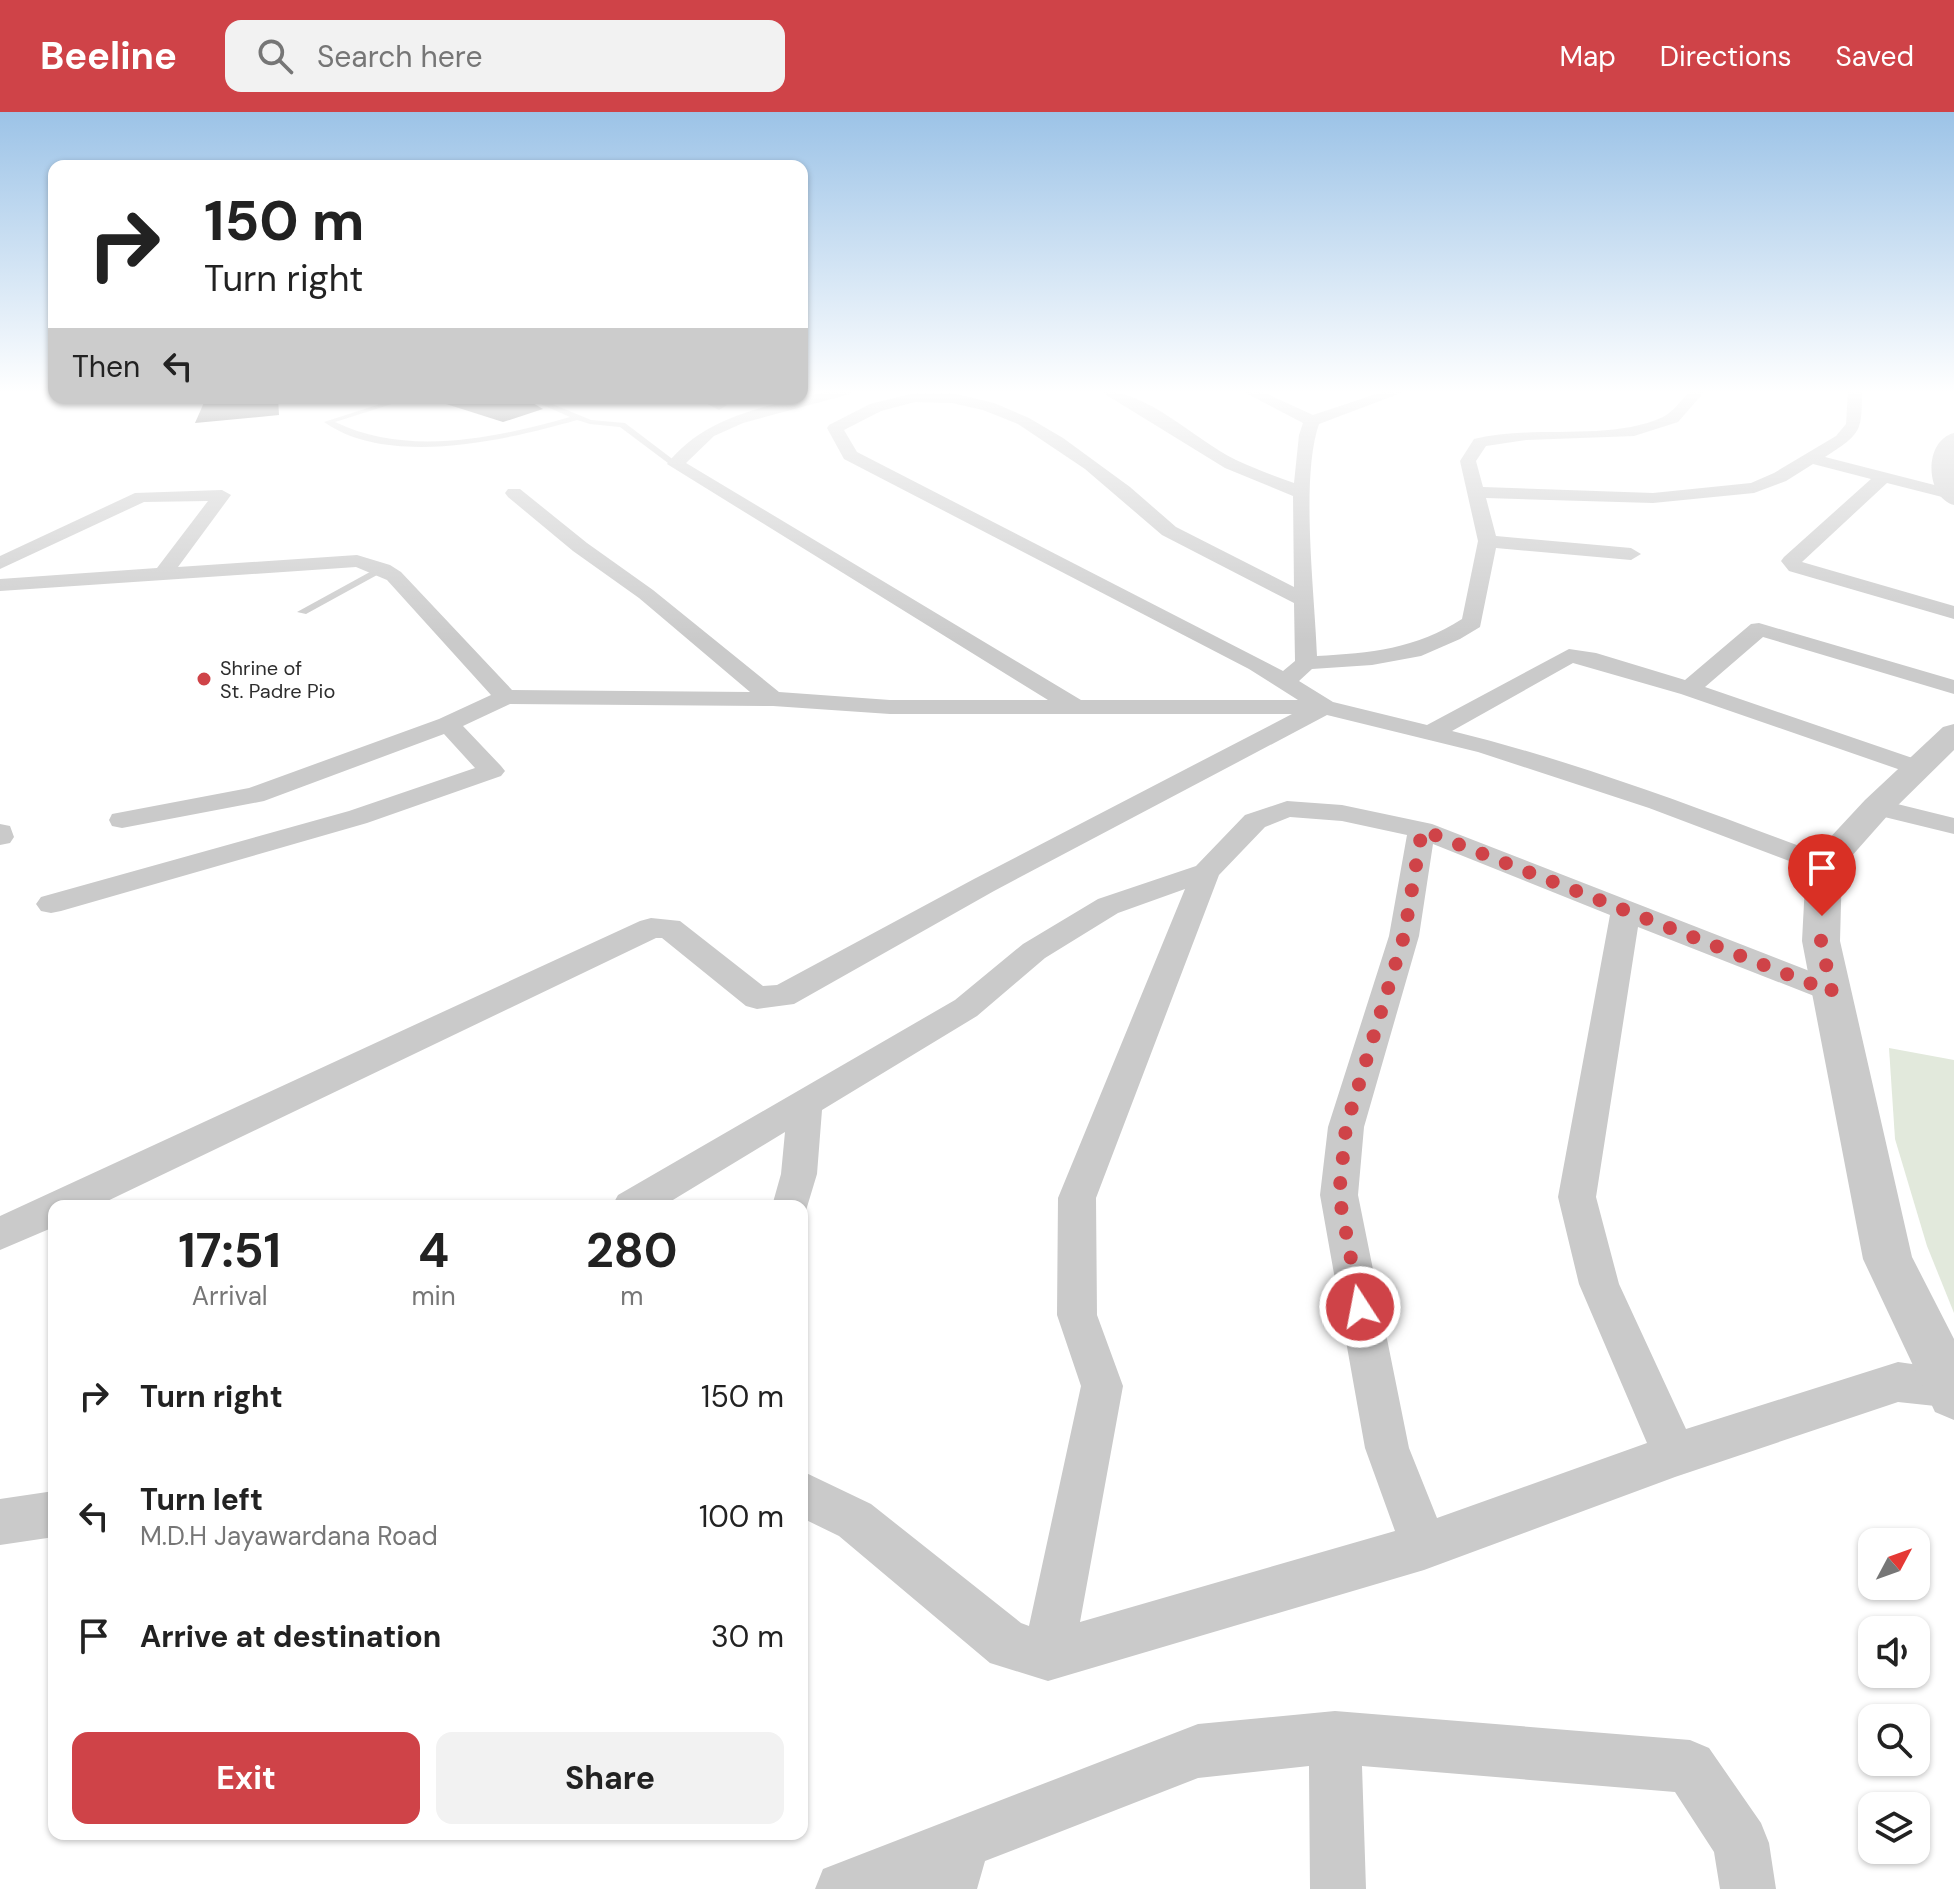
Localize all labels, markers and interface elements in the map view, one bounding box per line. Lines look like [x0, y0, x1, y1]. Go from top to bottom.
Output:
search box [225, 20, 785, 92]
text: Beeline [40, 31, 177, 81]
icon: search [253, 34, 297, 78]
text: Search here [317, 37, 482, 76]
text: Map [1559, 38, 1616, 75]
text: Directions [1660, 38, 1792, 75]
text: Saved [1836, 38, 1914, 75]
text: 150 m [204, 184, 365, 257]
icon: right [72, 192, 176, 296]
text: Turn right [204, 255, 363, 302]
icon: left [156, 344, 200, 388]
text: Then [72, 347, 140, 386]
place label: Shrine of St. Padre Pio [220, 655, 335, 704]
marker: Shrine of St. Padre Pio [195, 670, 213, 688]
pin [1788, 834, 1856, 916]
icon: arrive [1800, 846, 1844, 890]
text: 17:51 [178, 1219, 281, 1282]
text: 4 [418, 1219, 449, 1282]
text: 280 [586, 1219, 678, 1282]
position arrow [1318, 1265, 1402, 1349]
text: Arrival [192, 1279, 268, 1313]
text: min [411, 1279, 456, 1313]
text: m [620, 1279, 643, 1313]
icon: right [72, 1374, 116, 1418]
text: Turn right [140, 1377, 283, 1416]
text: 150 m [701, 1377, 784, 1416]
text: Turn left [140, 1480, 263, 1519]
icon: left [72, 1494, 116, 1538]
text: 100 m [699, 1497, 784, 1536]
text: M.D.H Jayawardana Road [140, 1519, 438, 1553]
north arrow [1858, 1528, 1930, 1600]
map controls [1858, 1528, 1930, 1864]
icon: arrive [72, 1614, 116, 1658]
button: sound [1858, 1616, 1930, 1688]
text: Arrive at destination [140, 1617, 441, 1656]
text: 30 m [711, 1617, 784, 1656]
button: search [1858, 1704, 1930, 1776]
button: Exit [72, 1732, 420, 1824]
button: Share [436, 1732, 784, 1824]
button: layers [1858, 1792, 1930, 1864]

